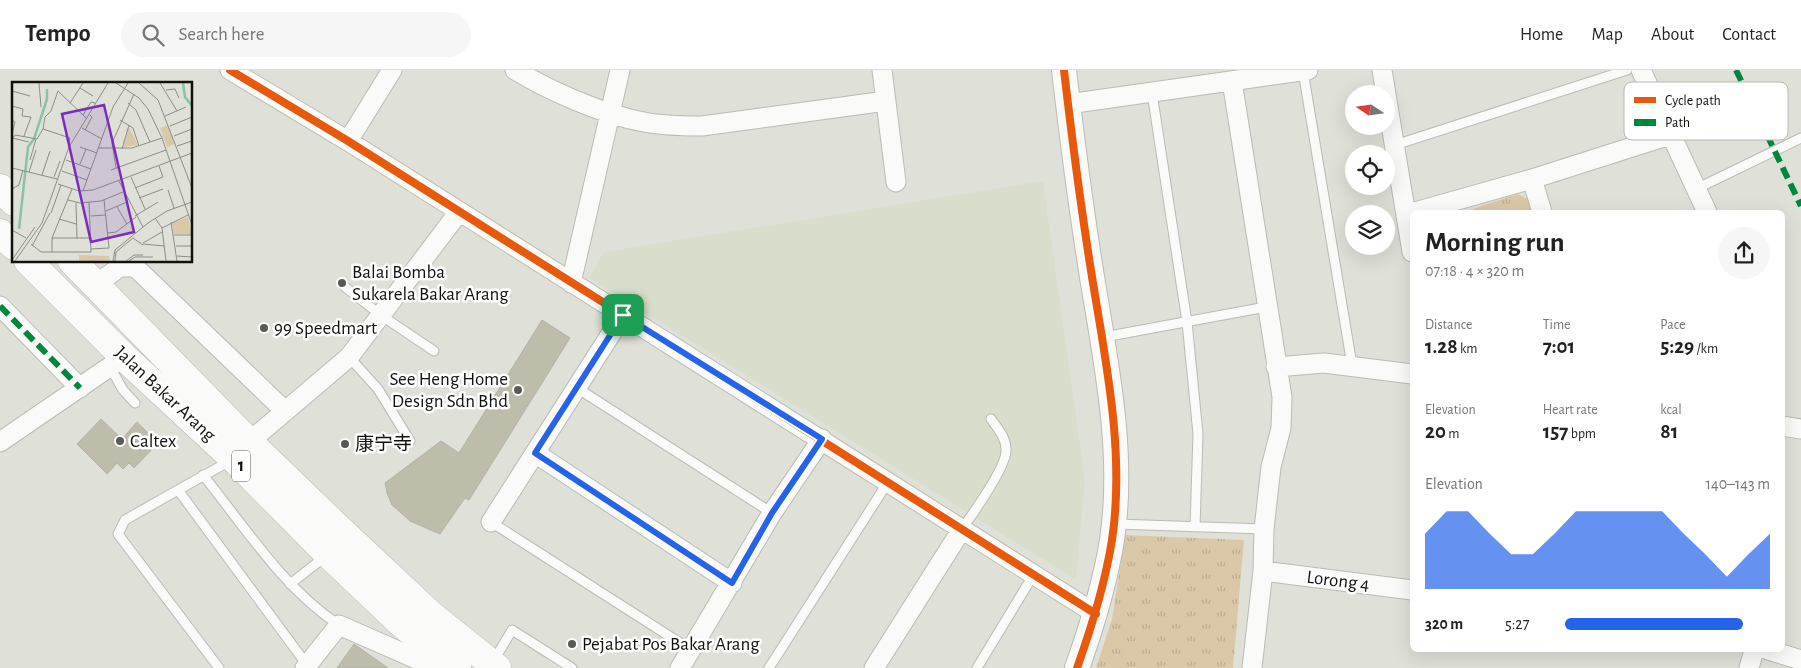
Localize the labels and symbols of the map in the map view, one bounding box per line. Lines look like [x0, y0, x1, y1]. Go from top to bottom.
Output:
inset map [12, 82, 192, 262]
legend [1624, 82, 1788, 140]
north arrow [1345, 85, 1395, 135]
text: Cycle path [1665, 94, 1721, 108]
text: Path [1665, 116, 1690, 130]
place label: Balai Bomba Sukarela Bakar Arang [352, 263, 509, 304]
marker: Balai Bomba Sukarela Bakar Arang [336, 277, 348, 289]
pin [602, 294, 644, 336]
place label: 99 Speedmart [274, 319, 377, 338]
marker: 99 Speedmart [258, 322, 270, 334]
street label: Jalan Bakar Arang [111, 343, 220, 446]
place label: See Heng Home Design Sdn Bhd [389, 370, 508, 411]
marker: See Heng Home Design Sdn Bhd [512, 384, 524, 396]
place label: Caltex [130, 432, 176, 451]
place label: 康宁寺 [355, 433, 412, 454]
marker: Caltex [114, 435, 126, 447]
marker: 康宁寺 [339, 438, 351, 450]
road number: 1 [232, 451, 250, 482]
street label: Lorong 4 [1305, 568, 1371, 594]
place label: Pejabat Pos Bakar Arang [582, 635, 760, 654]
marker: Pejabat Pos Bakar Arang [566, 638, 578, 650]

